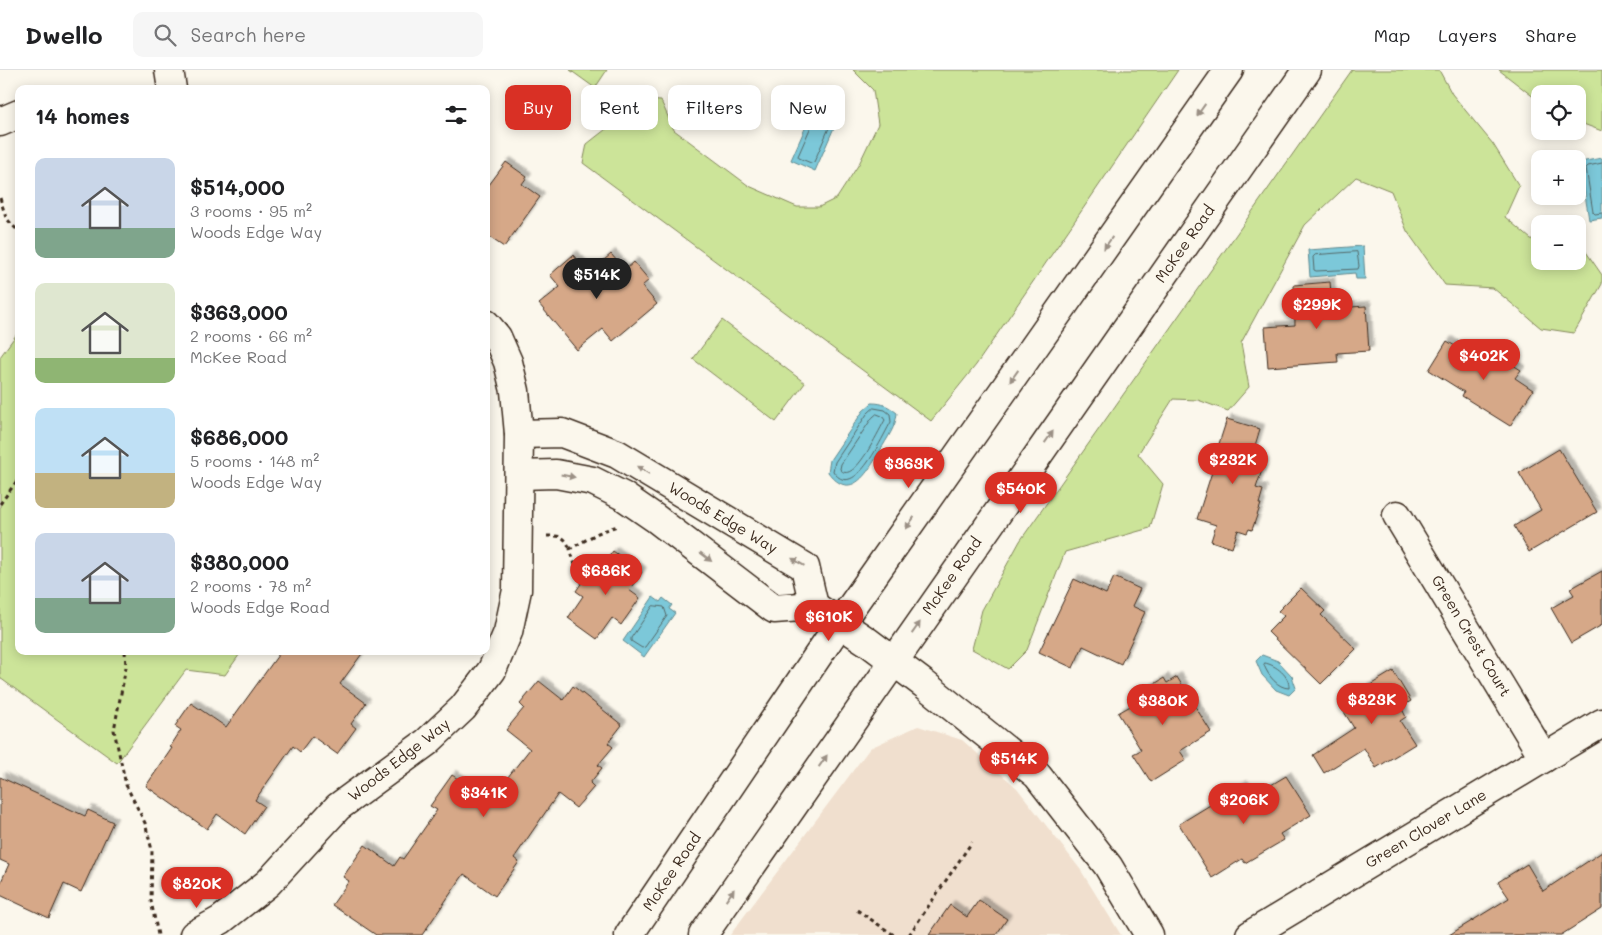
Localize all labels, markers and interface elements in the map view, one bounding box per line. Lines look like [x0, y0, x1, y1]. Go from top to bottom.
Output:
search box [133, 12, 483, 57]
text: Dwello [25, 19, 103, 50]
icon: search [151, 21, 179, 49]
text: Search here [191, 22, 306, 47]
text: Map [1374, 23, 1410, 47]
text: Layers [1438, 23, 1497, 47]
text: Share [1525, 23, 1577, 47]
chip: Buy [505, 85, 571, 130]
chip: Rent [581, 85, 658, 130]
chip: Filters [668, 85, 761, 130]
chip: New [771, 85, 845, 130]
map controls [1531, 85, 1586, 270]
button: locate [1531, 85, 1586, 140]
icon: filters [442, 101, 470, 129]
text: 14 homes [35, 102, 130, 129]
one-way arrow [1196, 103, 1206, 117]
button: + [1531, 150, 1586, 205]
text: $514,000 [190, 173, 285, 200]
icon: home [75, 178, 135, 238]
text: 3 rooms · 95 m² [190, 200, 312, 221]
street label: McKee Road [1150, 201, 1218, 286]
button: − [1531, 215, 1586, 270]
text: Woods Edge Way [190, 221, 322, 242]
one-way arrow [1103, 236, 1113, 250]
pin: $514K [562, 258, 632, 300]
text: $514K [574, 263, 621, 284]
pin: $299K [1282, 288, 1352, 330]
text: $299K [1293, 293, 1341, 314]
text: $363,000 [190, 298, 288, 325]
icon: home [75, 303, 135, 363]
text: 2 rooms · 66 m² [190, 325, 312, 346]
pin: $402K [1449, 338, 1519, 381]
text: $402K [1459, 344, 1509, 365]
text: McKee Road [190, 346, 287, 367]
one-way arrow [1009, 369, 1019, 383]
text: $686,000 [190, 423, 288, 450]
icon: home [75, 428, 135, 488]
one-way arrow [1044, 431, 1054, 444]
pin: $232K [1198, 442, 1268, 485]
pin: $363K [874, 446, 944, 489]
text: $232K [1209, 448, 1257, 469]
text: 5 rooms · 148 m² [190, 450, 319, 471]
text: $363K [884, 452, 934, 473]
one-way arrow [637, 465, 650, 474]
text: Woods Edge Way [190, 471, 322, 492]
pin: $540K [986, 472, 1056, 514]
one-way arrow [560, 473, 576, 481]
street label: Woods Edge Way [665, 477, 782, 558]
text: $540K [996, 477, 1046, 498]
one-way arrow [905, 516, 916, 529]
street label: McKee Road [917, 533, 985, 618]
text: $380,000 [190, 548, 289, 575]
one-way arrow [700, 552, 713, 563]
icon: home [75, 553, 135, 613]
pin: $686K [571, 554, 641, 596]
one-way arrow [791, 558, 804, 567]
text: $686K [581, 559, 631, 580]
street label: Green Crest Court [1428, 571, 1516, 700]
text: 2 rooms · 78 m² [190, 575, 311, 596]
text: Woods Edge Road [190, 596, 330, 617]
pin: $610K [794, 600, 864, 642]
text: $610K [805, 605, 853, 626]
one-way arrow [911, 621, 921, 635]
pin: $823K [1337, 682, 1407, 725]
pin: $380K [1128, 684, 1198, 726]
text: $823K [1348, 688, 1396, 709]
text: $380K [1138, 689, 1188, 710]
street label: Woods Edge Way [343, 713, 453, 805]
pin: $514K [979, 742, 1049, 784]
text: $514K [991, 747, 1038, 768]
one-way arrow [818, 755, 828, 768]
pin: $341K [449, 776, 519, 818]
text: $341K [460, 781, 508, 802]
pin: $206K [1209, 782, 1279, 825]
street label: Green Clover Lane [1361, 784, 1490, 872]
text: $206K [1219, 788, 1269, 809]
street label: McKee Road [638, 828, 705, 915]
pin: $820K [162, 866, 232, 909]
text: $820K [172, 872, 222, 893]
one-way arrow [725, 888, 735, 902]

